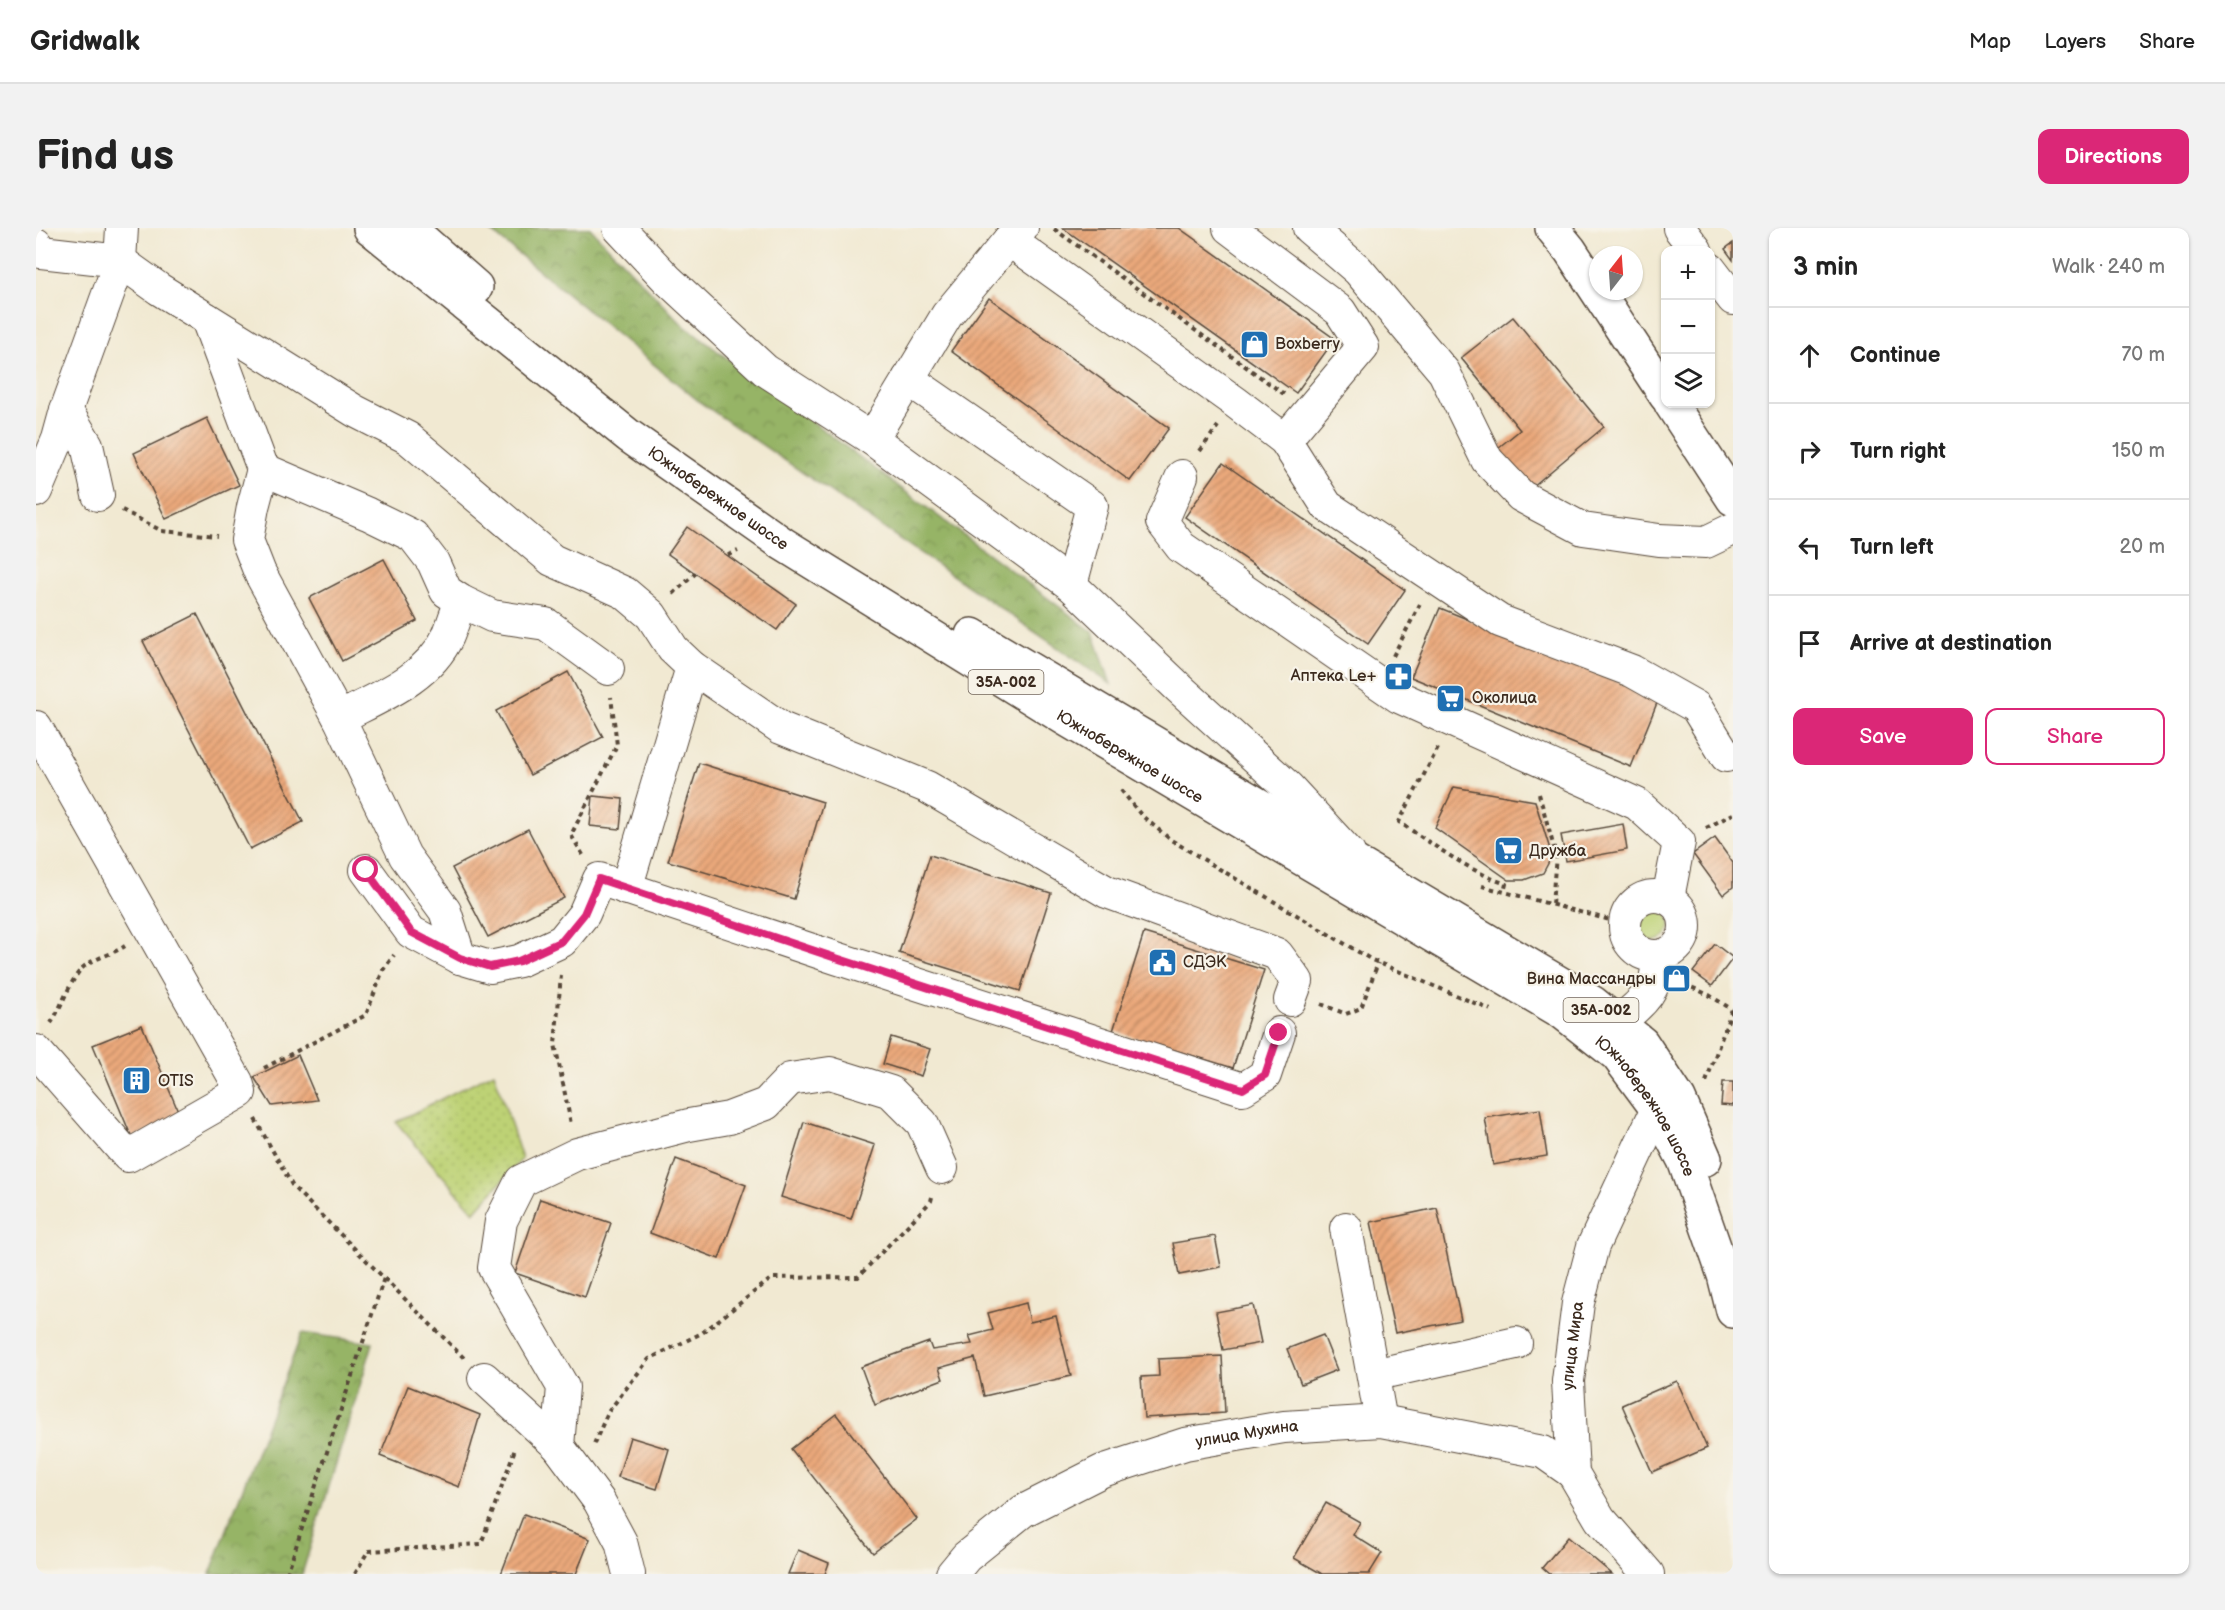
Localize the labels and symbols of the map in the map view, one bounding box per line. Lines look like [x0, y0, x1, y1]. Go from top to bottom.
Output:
north arrow [1589, 246, 1643, 300]
shop icon: Boxberry [1238, 328, 1270, 360]
place label: Boxberry [1275, 335, 1341, 354]
street label: Южнобережное шоссе [644, 443, 792, 554]
pharmacy icon: Аптека Le+ [1382, 660, 1414, 692]
place label: Аптека Le+ [1290, 667, 1377, 686]
road number: 35А-002 [968, 670, 1044, 694]
supermarket icon: Околица [1435, 682, 1467, 714]
place label: Околица [1472, 689, 1537, 708]
street label: Южнобережное шоссе [1053, 706, 1206, 807]
supermarket icon: Дружба [1492, 835, 1524, 867]
place label: Дружба [1529, 842, 1587, 861]
route start [352, 856, 378, 882]
public building icon: СДЭК [1146, 946, 1178, 978]
place label: СДЭК [1183, 953, 1227, 972]
shop icon: Вина Массандры [1661, 963, 1693, 995]
place label: Вина Массандры [1527, 970, 1656, 989]
road number: 35А-002 [1564, 998, 1638, 1022]
route end [1265, 1019, 1291, 1045]
street label: Южнобережное шоссе [1591, 1032, 1698, 1179]
building icon: OTIS [121, 1065, 153, 1097]
place label: OTIS [158, 1072, 194, 1091]
street label: улица Мира [1558, 1300, 1588, 1391]
street label: улица Мухина [1194, 1417, 1300, 1452]

